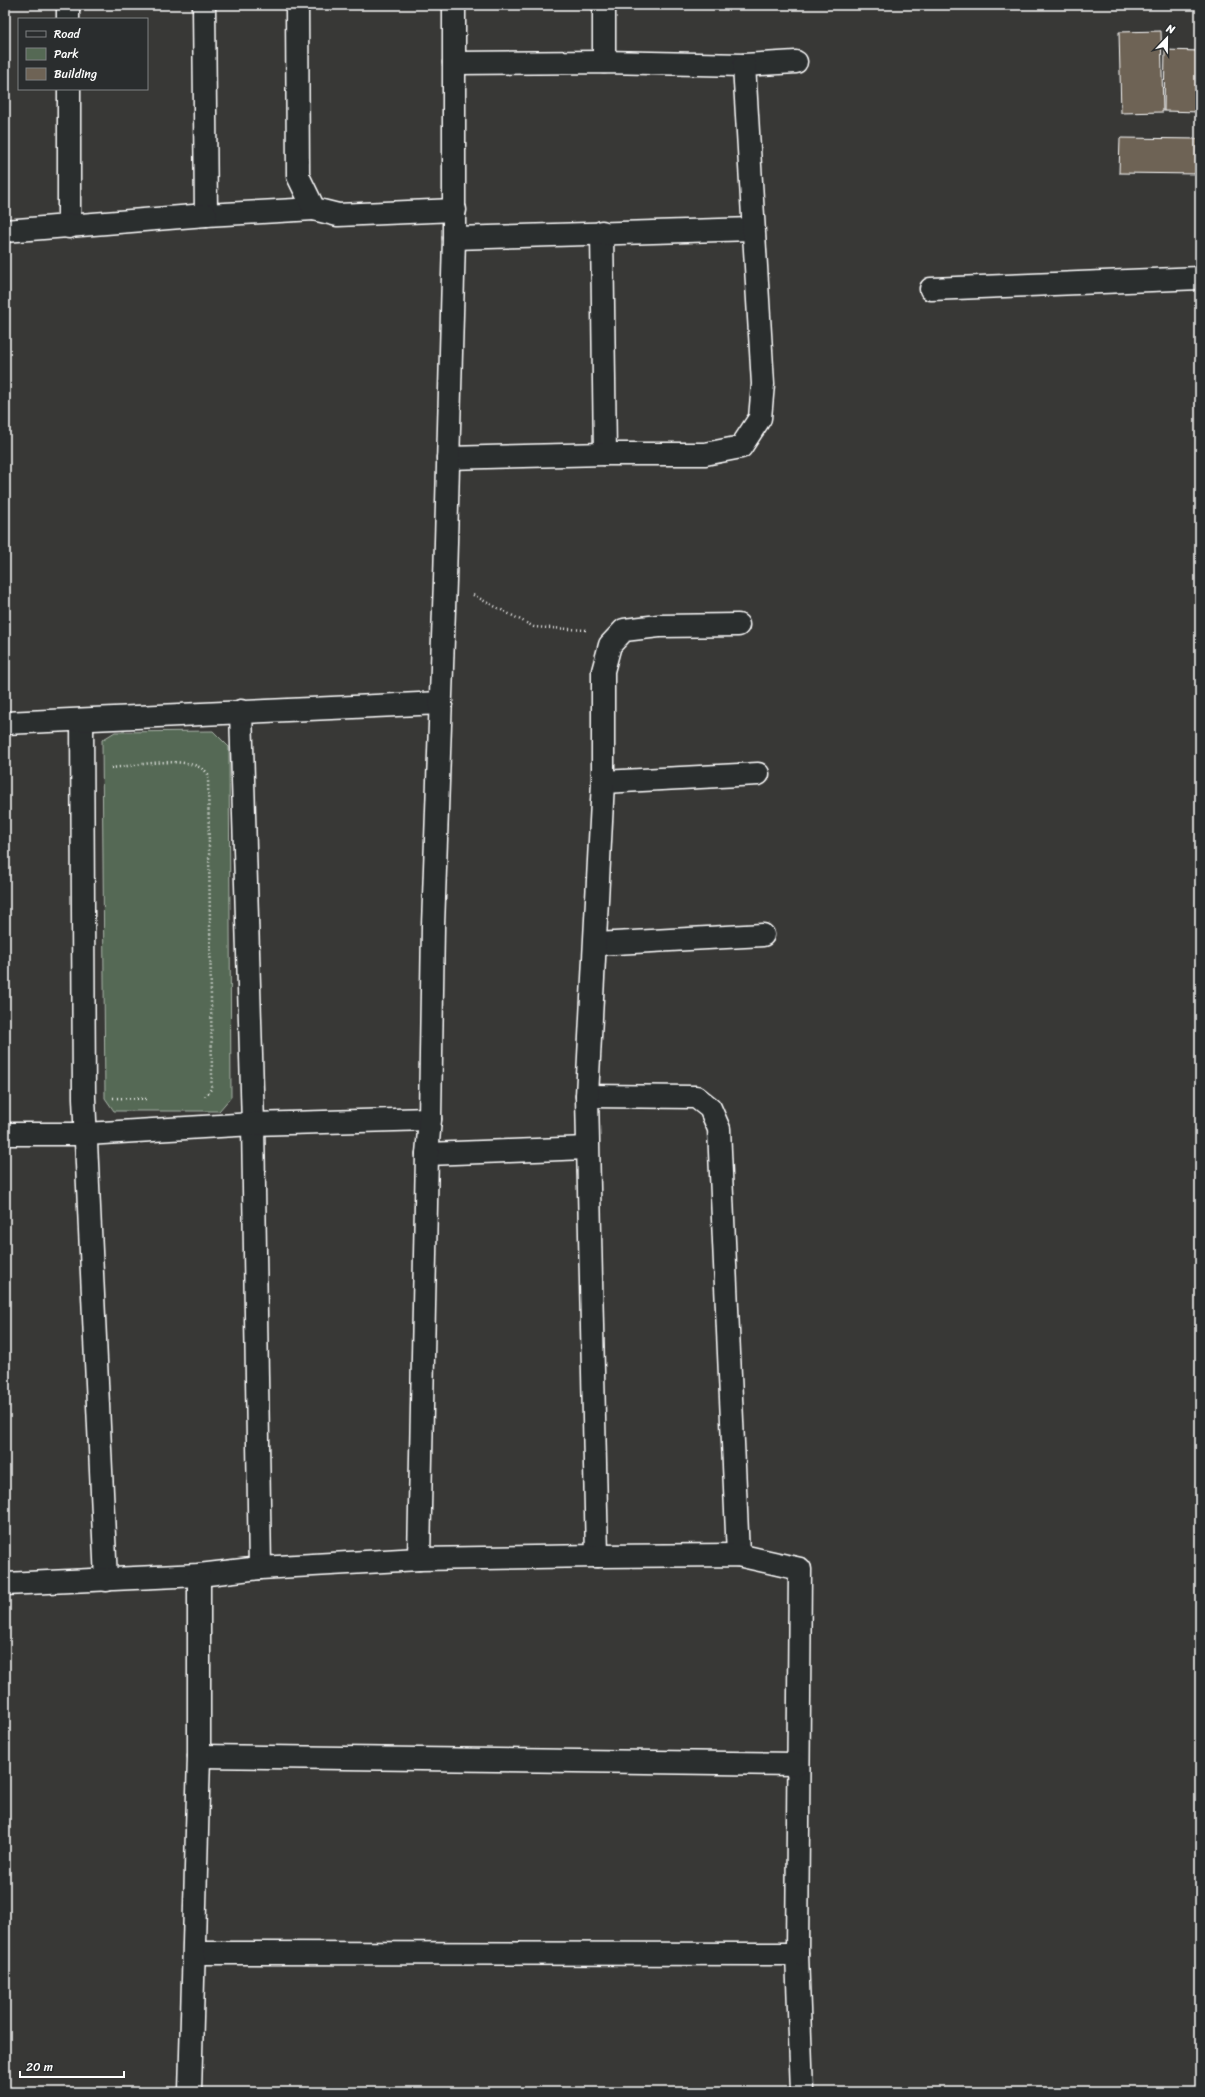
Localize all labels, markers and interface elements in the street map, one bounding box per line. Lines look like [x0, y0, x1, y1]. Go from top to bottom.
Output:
legend [18, 18, 148, 90]
north arrow [1147, 18, 1187, 58]
text: N [1163, 19, 1178, 40]
text: Road [54, 23, 81, 45]
text: Park [54, 43, 79, 65]
text: Building [54, 63, 97, 85]
scale bar [20, 2053, 124, 2079]
text: 20 m [26, 2056, 53, 2078]

